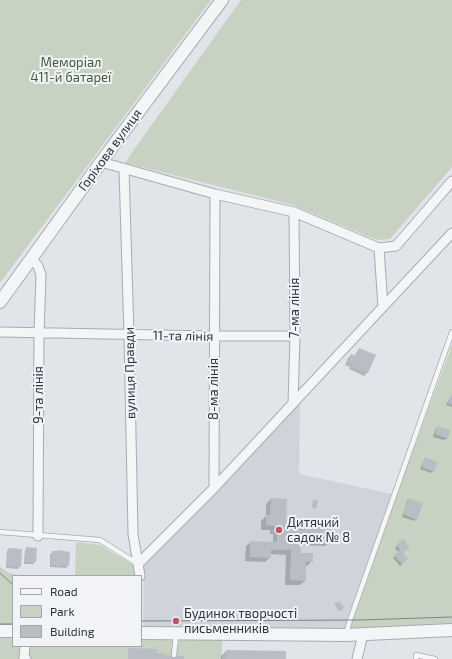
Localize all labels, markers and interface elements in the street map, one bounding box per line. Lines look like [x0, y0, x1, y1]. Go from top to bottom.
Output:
park label: Меморіал 411-й батареї [31, 55, 111, 86]
street label: Горіхова вулиця [75, 106, 145, 194]
street label: 7-ма лінія [287, 278, 303, 338]
street label: вулиця Правди [121, 327, 139, 419]
street label: 11-та лінія [153, 328, 213, 344]
street label: 8-ма лінія [206, 358, 222, 420]
street label: 9-та лінія [31, 366, 47, 424]
place label: Дитячий садок № 8 [287, 515, 350, 546]
marker: Дитячий садок № 8 [274, 525, 284, 535]
legend [12, 575, 142, 647]
text: Road [50, 584, 78, 598]
text: Park [50, 604, 75, 618]
place label: Будинок творчості письменників [184, 606, 297, 637]
marker: Будинок творчості письменників [171, 616, 181, 626]
text: Building [50, 624, 94, 638]

